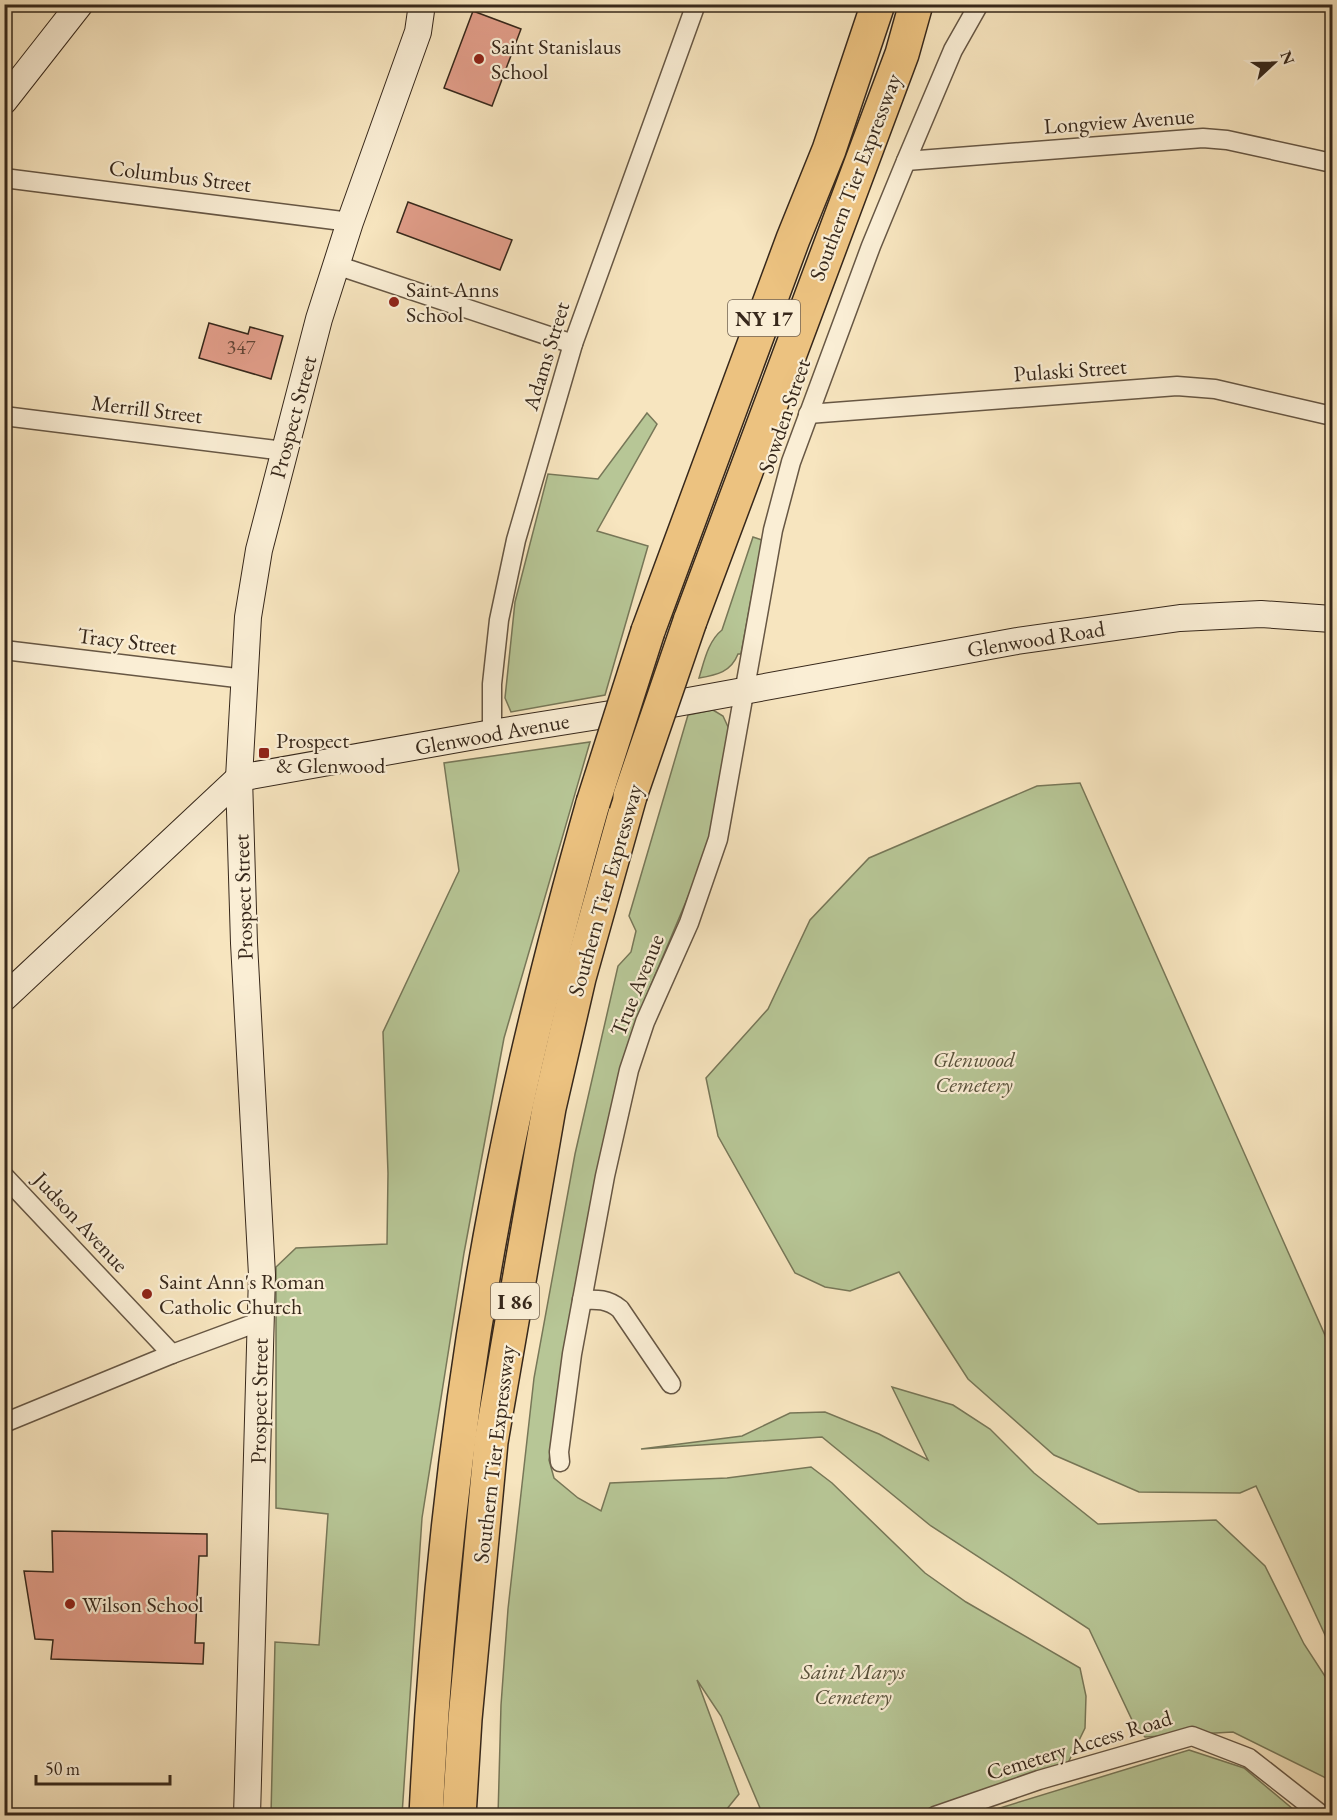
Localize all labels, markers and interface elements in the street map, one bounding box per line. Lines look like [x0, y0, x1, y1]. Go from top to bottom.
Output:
place label: Saint Stanislaus School [491, 32, 621, 86]
north arrow [1244, 33, 1304, 93]
text: N [1275, 48, 1300, 68]
marker: Saint Stanislaus School [472, 52, 486, 66]
street label: Southern Tier Expressway [802, 69, 908, 285]
street label: Longview Avenue [1043, 101, 1196, 141]
street label: Columbus Street [107, 153, 253, 199]
place label: Saint Anns School [406, 275, 499, 329]
marker: Saint Anns School [387, 295, 401, 309]
street label: Adams Street [515, 298, 576, 415]
road number: NY 17 [728, 300, 800, 336]
house number: 347 [227, 334, 256, 360]
street label: Prospect Street [263, 352, 323, 482]
street label: Pulaski Street [1012, 352, 1128, 388]
street label: Sowden Street [751, 355, 817, 477]
street label: Merrill Street [90, 388, 204, 430]
street label: Glenwood Road [965, 614, 1108, 664]
street label: Tracy Street [76, 621, 178, 661]
street label: Glenwood Avenue [413, 706, 572, 762]
place label: Prospect & Glenwood [276, 726, 386, 780]
marker: Prospect & Glenwood [257, 746, 271, 760]
street label: Southern Tier Expressway [561, 780, 649, 1000]
street label: Prospect Street [226, 834, 260, 960]
street label: True Avenue [603, 929, 671, 1040]
park label: Glenwood Cemetery [933, 1045, 1016, 1099]
street label: Judson Avenue [26, 1164, 135, 1279]
place label: Saint Ann's Roman Catholic Church [159, 1267, 325, 1321]
road number: I 86 [491, 1283, 539, 1319]
marker: Saint Ann's Roman Catholic Church [140, 1287, 154, 1301]
street label: Prospect Street [243, 1338, 275, 1464]
street label: Southern Tier Expressway [466, 1343, 522, 1565]
place label: Wilson School [82, 1590, 204, 1619]
marker: Wilson School [63, 1597, 77, 1611]
park label: Saint Marys Cemetery [800, 1657, 906, 1711]
street label: Cemetery Access Road [983, 1703, 1176, 1787]
scale bar [36, 1748, 170, 1786]
text: 50 m [45, 1757, 80, 1780]

